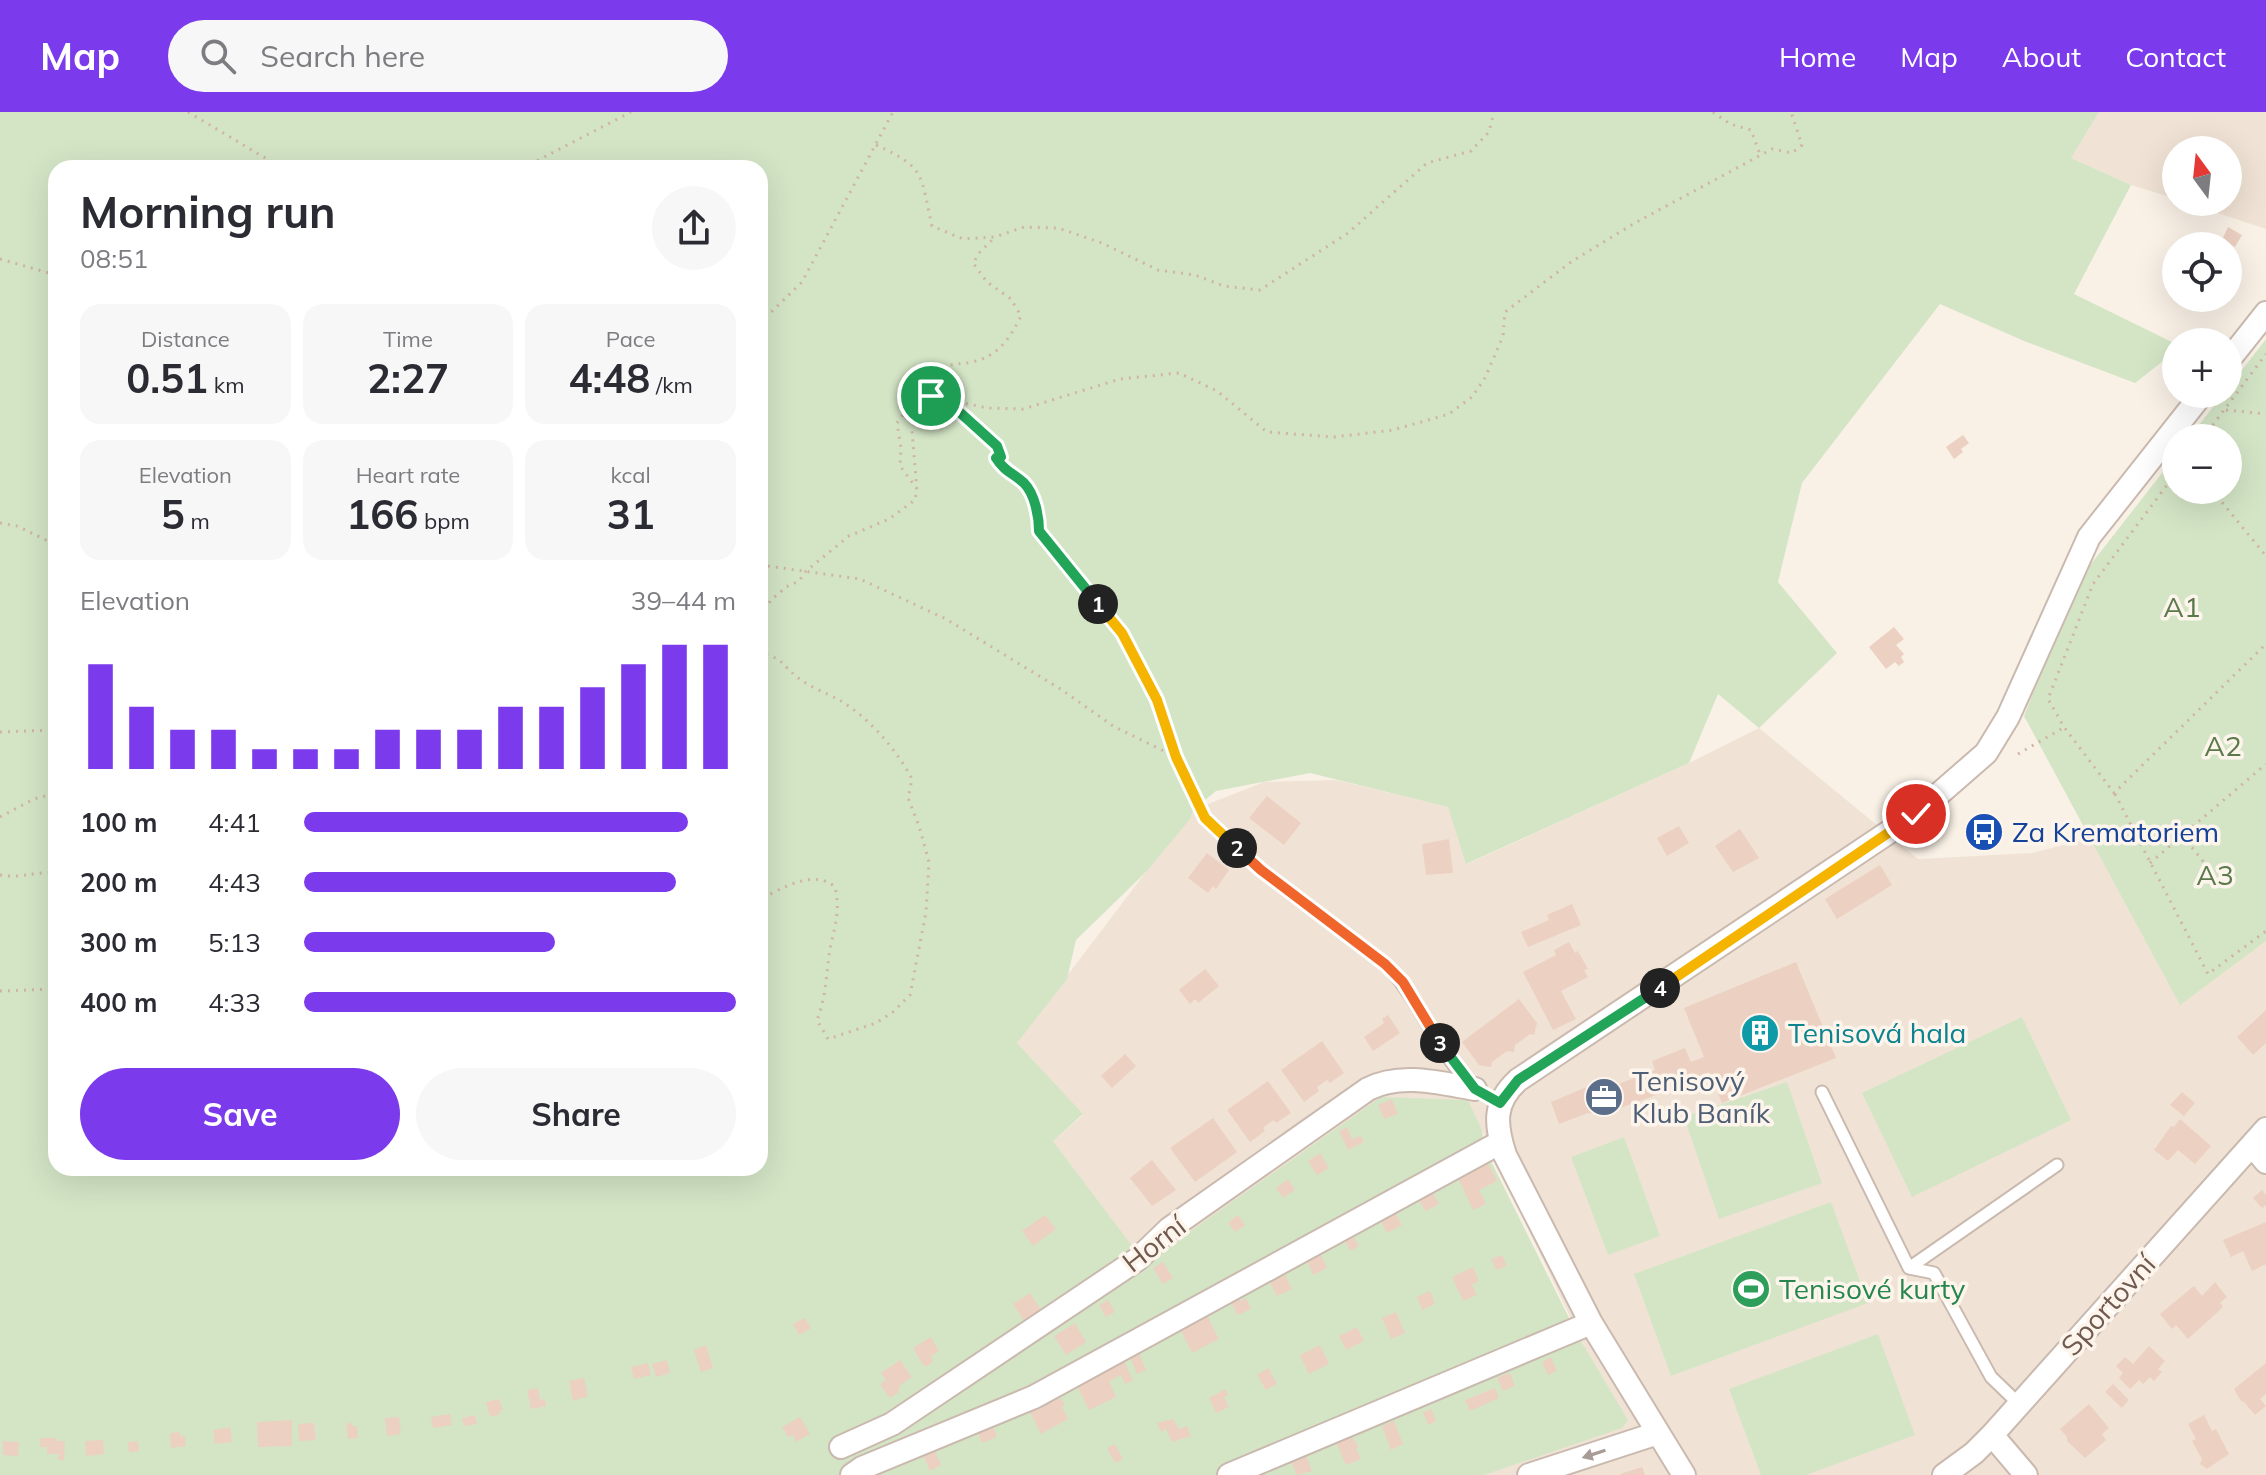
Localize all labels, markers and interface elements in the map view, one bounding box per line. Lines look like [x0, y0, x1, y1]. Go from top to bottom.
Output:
search box [168, 20, 728, 92]
text: Map [40, 32, 120, 80]
icon: search [196, 34, 240, 78]
text: Search here [260, 37, 425, 75]
text: Home [1779, 39, 1856, 74]
text: Map [1900, 39, 1958, 74]
text: About [2002, 39, 2081, 74]
text: Contact [2125, 39, 2226, 74]
north arrow [2162, 136, 2242, 216]
map controls [2162, 136, 2242, 504]
text: Morning run [80, 184, 336, 239]
button: share [652, 186, 736, 270]
button: locate [2162, 232, 2242, 312]
text: 08:51 [80, 242, 148, 275]
text: Distance [141, 325, 230, 353]
text: Time [383, 325, 433, 353]
text: Pace [606, 325, 655, 353]
button: + [2162, 328, 2242, 408]
text: 0.51 [126, 353, 208, 403]
text: 2:27 [367, 353, 449, 403]
text: 4:48 [568, 353, 650, 403]
pin [897, 362, 965, 430]
text: km [208, 371, 244, 399]
text: /km [650, 371, 693, 399]
icon: arrive [909, 374, 953, 418]
button: − [2162, 424, 2242, 504]
text: Elevation [139, 461, 232, 489]
text: Heart rate [356, 461, 460, 489]
text: kcal [611, 461, 651, 489]
text: 5 [161, 489, 185, 539]
text: 166 [346, 489, 418, 539]
text: 31 [607, 489, 655, 539]
text: m [185, 507, 210, 535]
text: bpm [418, 507, 470, 535]
text: Elevation [80, 584, 190, 617]
text: 39–44 m [631, 584, 736, 617]
pin: 1 [1078, 584, 1118, 624]
park label: A1 [2163, 589, 2201, 624]
text: 1 [1091, 590, 1105, 618]
park label: A2 [2204, 728, 2242, 763]
pin [1882, 780, 1950, 848]
icon: check [1894, 792, 1938, 836]
text: 100 m [80, 806, 157, 839]
text: 4:41 [208, 806, 261, 839]
bus stop icon: Za Krematoriem [1963, 811, 2005, 853]
place label: Za Krematoriem [2012, 814, 2219, 849]
pin: 2 [1217, 828, 1257, 868]
text: 2 [1230, 834, 1244, 862]
park label: A3 [2196, 857, 2234, 892]
text: 200 m [80, 866, 157, 899]
text: 4:43 [208, 866, 261, 899]
text: 300 m [80, 926, 157, 959]
text: 5:13 [208, 926, 261, 959]
pin: 4 [1640, 968, 1680, 1008]
text: 4 [1653, 974, 1667, 1002]
text: 400 m [80, 986, 157, 1019]
text: 4:33 [208, 986, 261, 1019]
building icon: Tenisová hala [1739, 1012, 1781, 1054]
place label: Tenisová hala [1788, 1015, 1966, 1050]
pin: 3 [1420, 1023, 1460, 1063]
text: 3 [1433, 1029, 1447, 1057]
place label: Tenisový Klub Baník [1632, 1063, 1771, 1130]
button: Save [80, 1068, 400, 1160]
button: Share [416, 1068, 736, 1160]
office icon: Tenisový Klub Baník [1583, 1076, 1625, 1118]
street label: Horní [1115, 1207, 1193, 1279]
street label: Sportovní [2053, 1246, 2163, 1363]
sports icon: Tenisové kurty [1730, 1268, 1772, 1310]
place label: Tenisové kurty [1779, 1271, 1965, 1306]
one-way arrow [1581, 1448, 1605, 1460]

